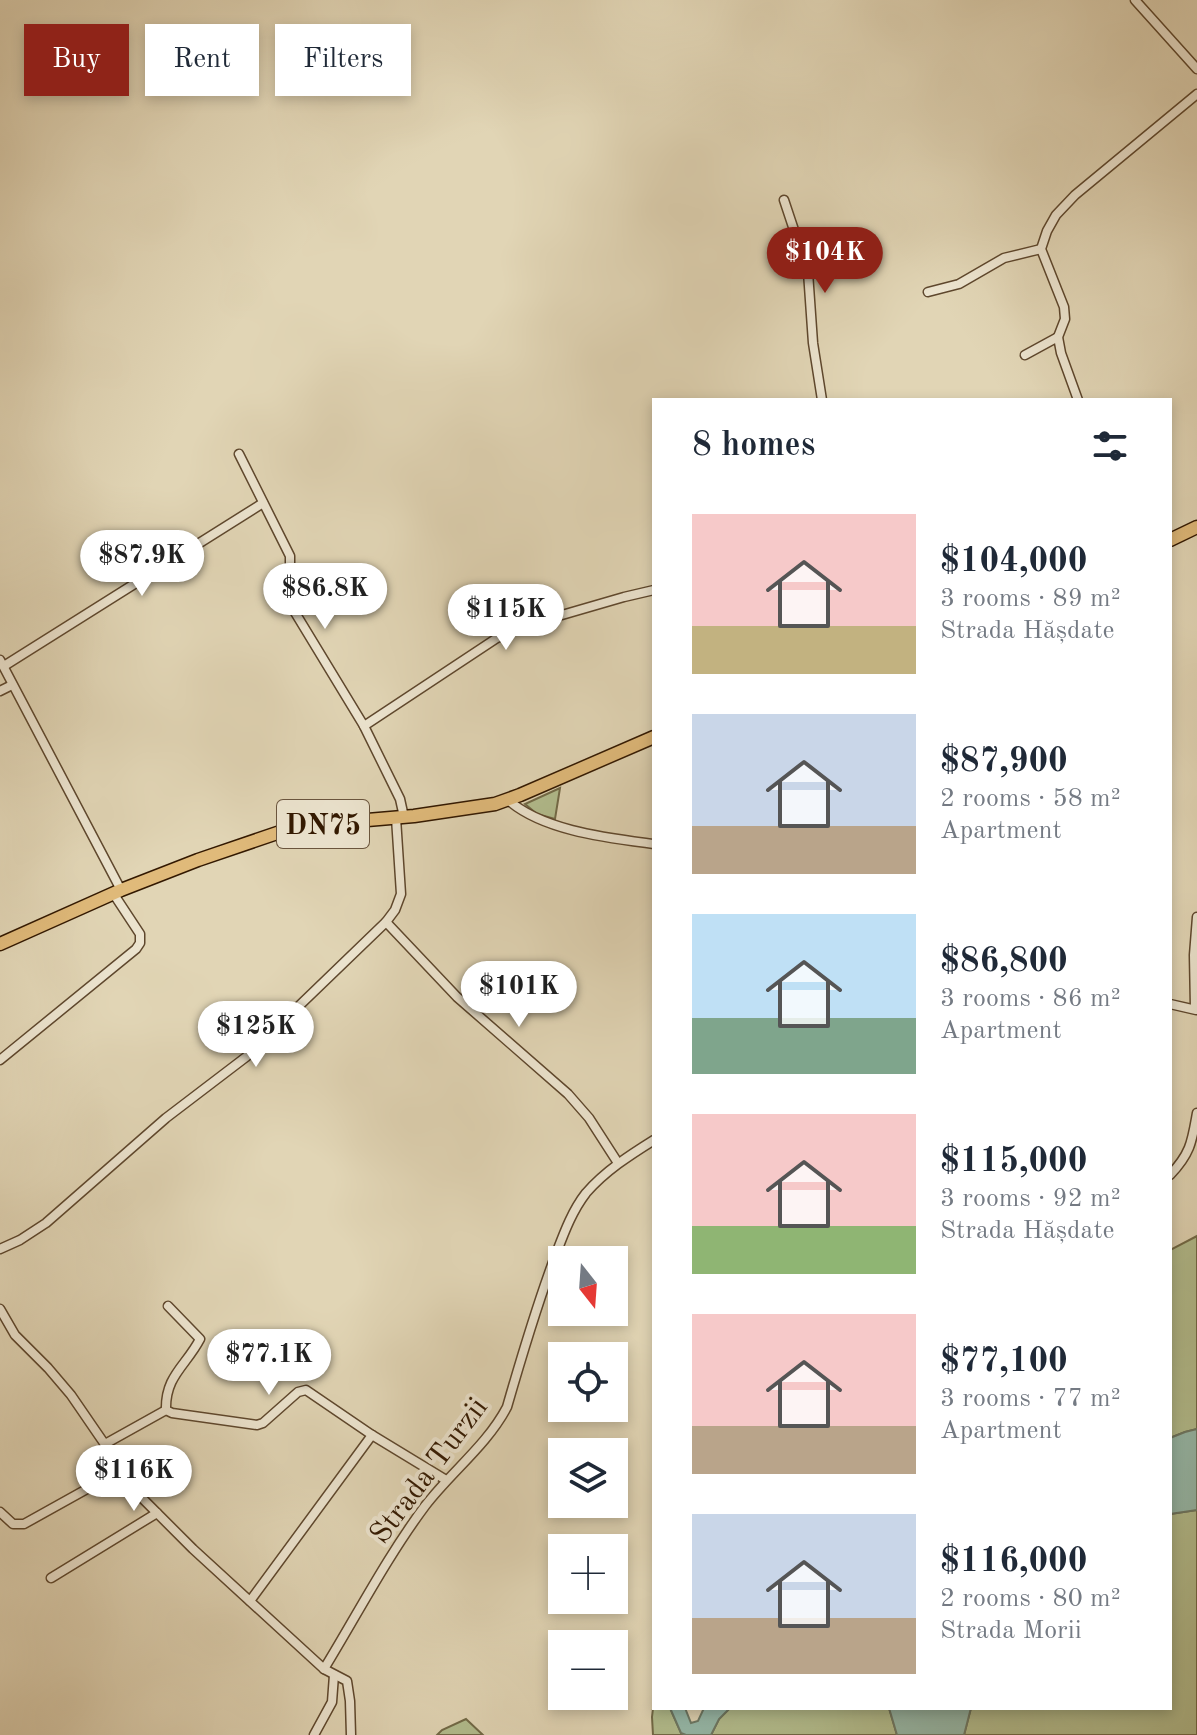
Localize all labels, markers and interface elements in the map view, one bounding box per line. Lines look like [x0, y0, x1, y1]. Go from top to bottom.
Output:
chip: Buy [24, 24, 129, 96]
chip: Rent [145, 24, 259, 96]
chip: Filters [275, 24, 411, 96]
pin: $104K [769, 227, 881, 295]
text: $104K [785, 240, 865, 266]
icon: filters [1088, 424, 1132, 468]
text: 8 homes [692, 429, 815, 463]
pin: $87.9K [77, 530, 207, 598]
text: $87.9K [98, 543, 186, 569]
text: $104,000 [940, 545, 1088, 579]
icon: home [756, 546, 852, 642]
pin: $86.8K [260, 563, 390, 631]
text: $86.8K [281, 576, 369, 602]
pin: $115K [450, 584, 562, 652]
text: 3 rooms · 89 m² [940, 586, 1121, 612]
text: $115K [466, 597, 546, 623]
text: Strada Hășdate [940, 618, 1115, 644]
text: $87,900 [940, 745, 1068, 779]
icon: home [756, 746, 852, 842]
text: 2 rooms · 58 m² [940, 786, 1121, 812]
road number: DN75 [277, 800, 369, 848]
text: Apartment [940, 818, 1062, 844]
text: $86,800 [940, 945, 1068, 979]
icon: home [756, 946, 852, 1042]
pin: $101K [463, 961, 575, 1029]
text: $101K [479, 974, 559, 1000]
text: 3 rooms · 86 m² [940, 986, 1121, 1012]
pin: $125K [200, 1001, 312, 1069]
text: $125K [216, 1014, 296, 1040]
text: Apartment [940, 1018, 1062, 1044]
text: $115,000 [940, 1145, 1088, 1179]
icon: home [756, 1146, 852, 1242]
text: 3 rooms · 92 m² [940, 1186, 1121, 1212]
text: Strada Hășdate [940, 1218, 1115, 1244]
north arrow [548, 1246, 628, 1326]
map controls [548, 1246, 628, 1710]
pin: $77.1K [204, 1329, 334, 1397]
text: $77.1K [225, 1342, 313, 1368]
button: locate [548, 1342, 628, 1422]
text: $77,100 [940, 1345, 1068, 1379]
icon: home [756, 1346, 852, 1442]
text: 3 rooms · 77 m² [940, 1386, 1121, 1412]
street label: Strada Turzii [365, 1393, 494, 1550]
text: Apartment [940, 1418, 1062, 1444]
button: layers [548, 1438, 628, 1518]
pin: $116K [78, 1445, 190, 1513]
text: $116K [94, 1458, 174, 1484]
button: + [548, 1534, 628, 1614]
text: $116,000 [940, 1545, 1088, 1579]
icon: home [756, 1546, 852, 1642]
text: 2 rooms · 80 m² [940, 1586, 1121, 1612]
text: Strada Morii [940, 1618, 1082, 1644]
button: − [548, 1630, 628, 1710]

